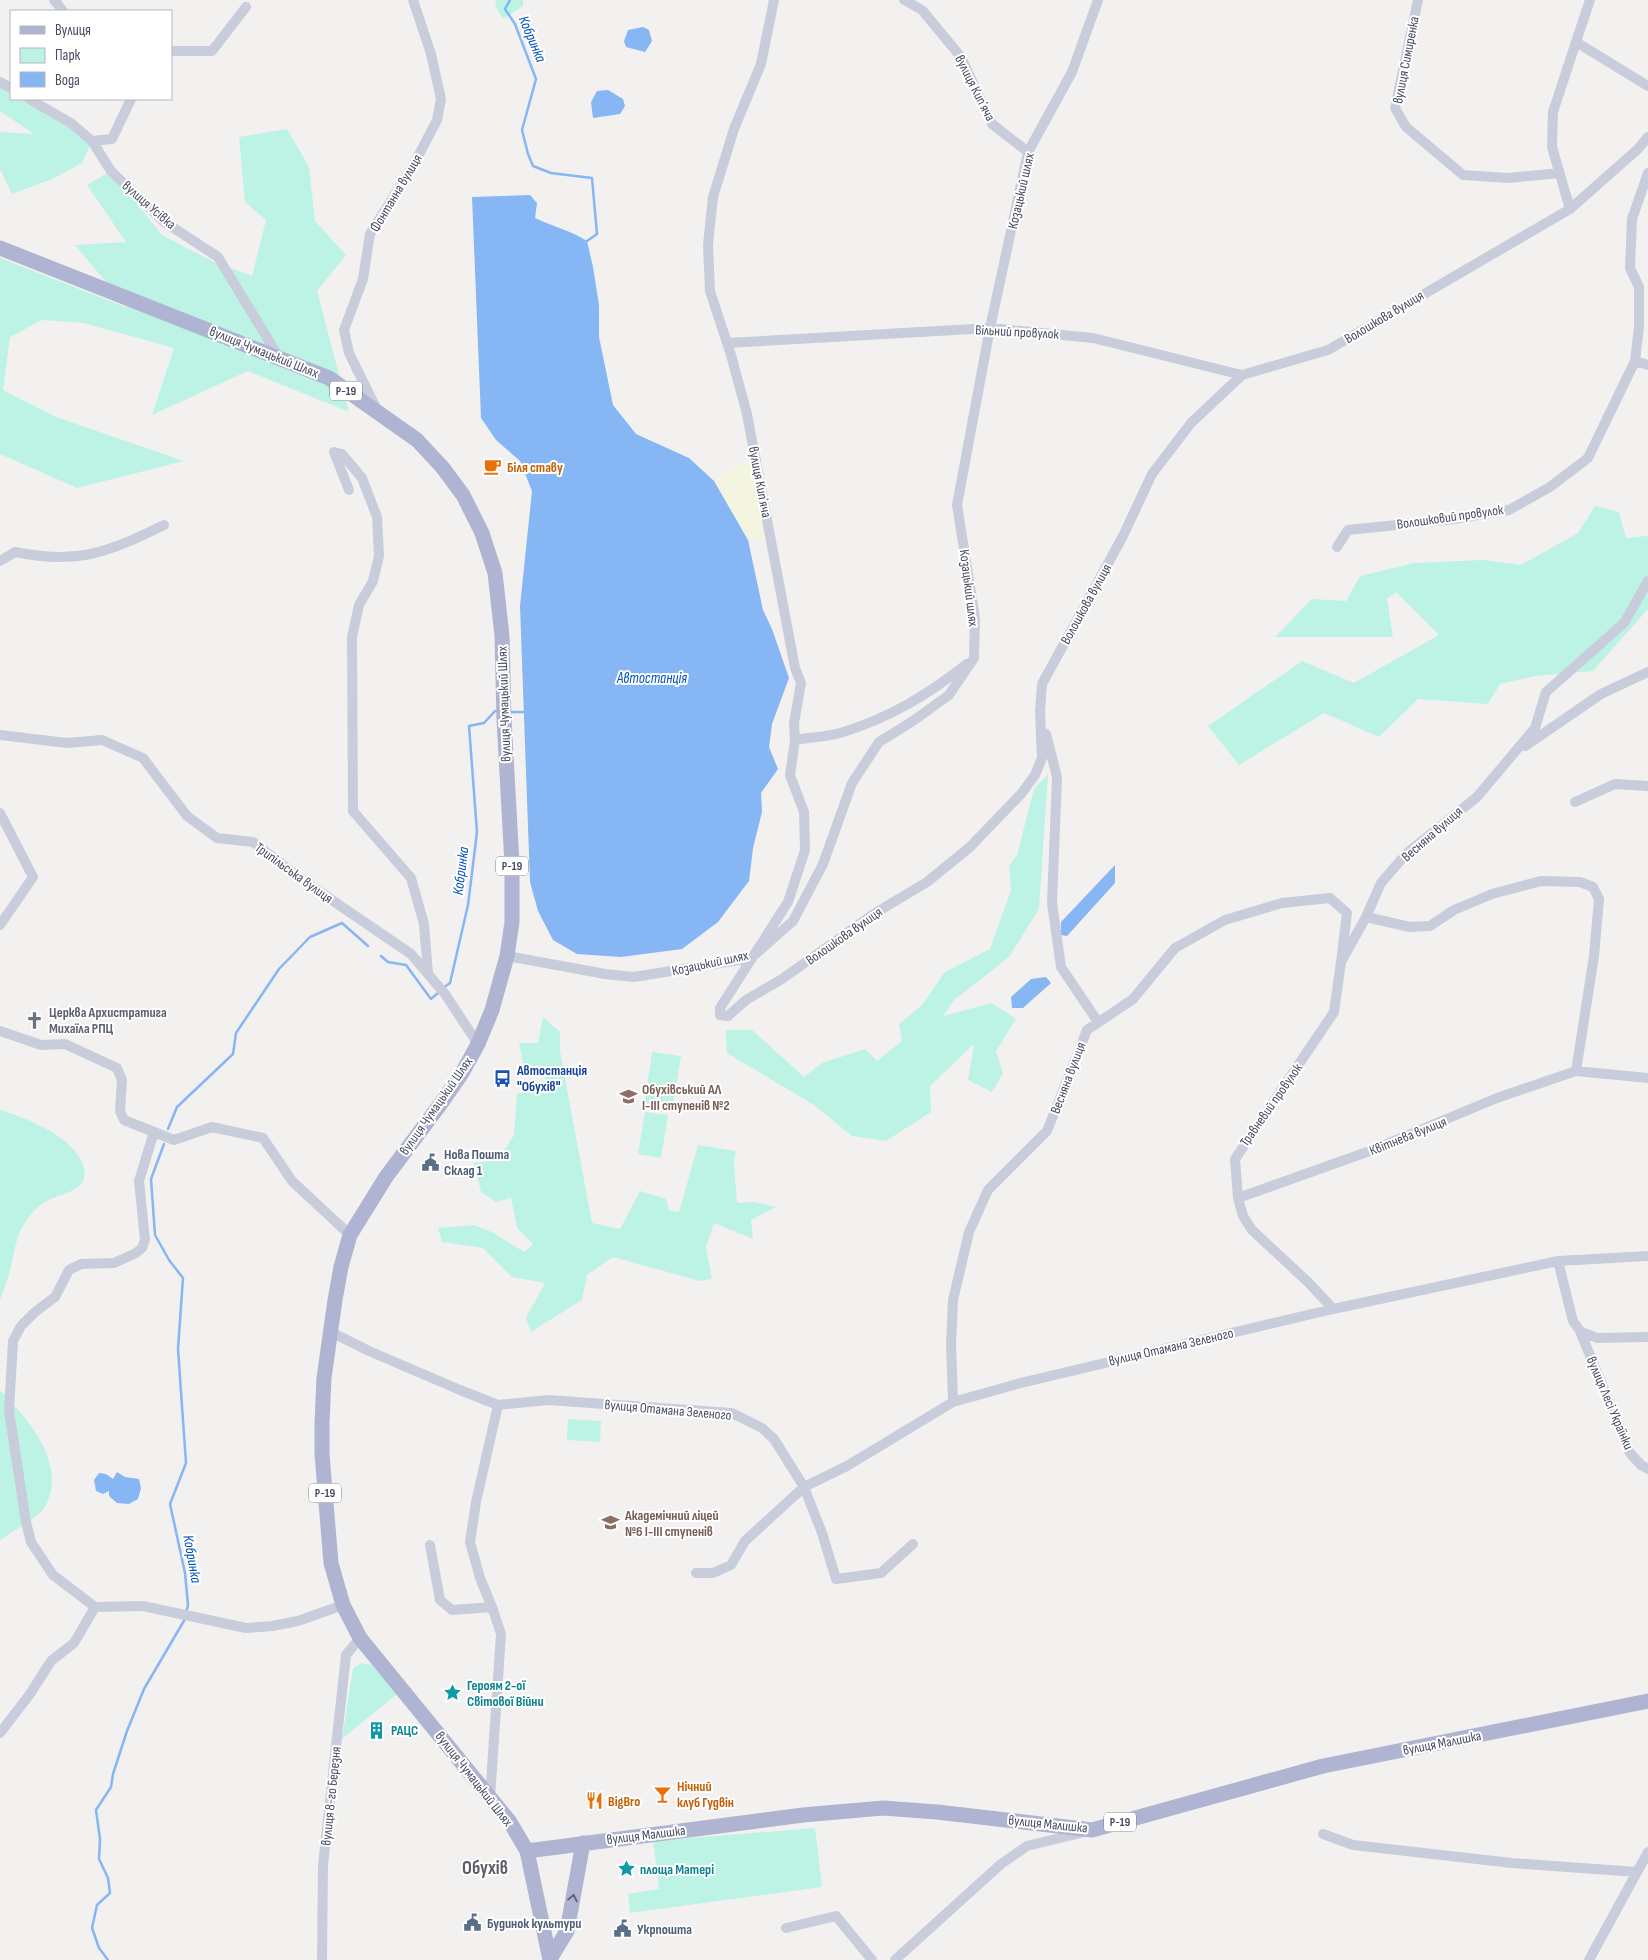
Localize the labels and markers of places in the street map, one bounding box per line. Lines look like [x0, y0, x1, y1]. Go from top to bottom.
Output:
cafe icon: Біля ставу [483, 457, 503, 477]
place label: Біля ставу [507, 459, 563, 476]
place label: Церква Архистратига Михаїла РПЦ [49, 1004, 167, 1037]
church icon: Церква Архистратига Михаїла РПЦ [25, 1010, 45, 1030]
place label: Автостанція "Обухів" [516, 1062, 587, 1095]
bus stop icon: Автостанція "Обухів" [493, 1068, 513, 1088]
place label: Обухівський АЛ І-ІІІ ступенів №2 [642, 1081, 730, 1114]
school or university icon: Обухівський АЛ І-ІІІ ступенів №2 [618, 1087, 638, 1107]
place label: Нова Пошта Склад 1 [444, 1146, 510, 1179]
public building icon: Нова Пошта Склад 1 [420, 1152, 440, 1172]
place label: Академічний ліцей №6 І-ІІІ ступенів [624, 1507, 719, 1540]
school or university icon: Академічний ліцей №6 І-ІІІ ступенів [601, 1513, 621, 1533]
place label: Героям 2-ої Світової Війни [467, 1677, 544, 1710]
place icon: Героям 2-ої Світової Війни [443, 1683, 463, 1703]
building icon: РАЦС [367, 1720, 387, 1740]
place label: РАЦС [391, 1722, 418, 1739]
place label: Нічний клуб Гудвін [677, 1778, 734, 1811]
bar icon: Нічний клуб Гудвін [653, 1784, 673, 1804]
restaurant icon: BigBro [584, 1791, 604, 1811]
place label: BigBro [608, 1793, 640, 1810]
place icon: площа Матері [616, 1859, 636, 1879]
place label: площа Матері [640, 1861, 714, 1878]
public building icon: Будинок культури [463, 1913, 483, 1933]
place label: Будинок культури [487, 1915, 581, 1932]
public building icon: Укрпошта [613, 1919, 633, 1939]
place label: Укрпошта [637, 1921, 692, 1938]

